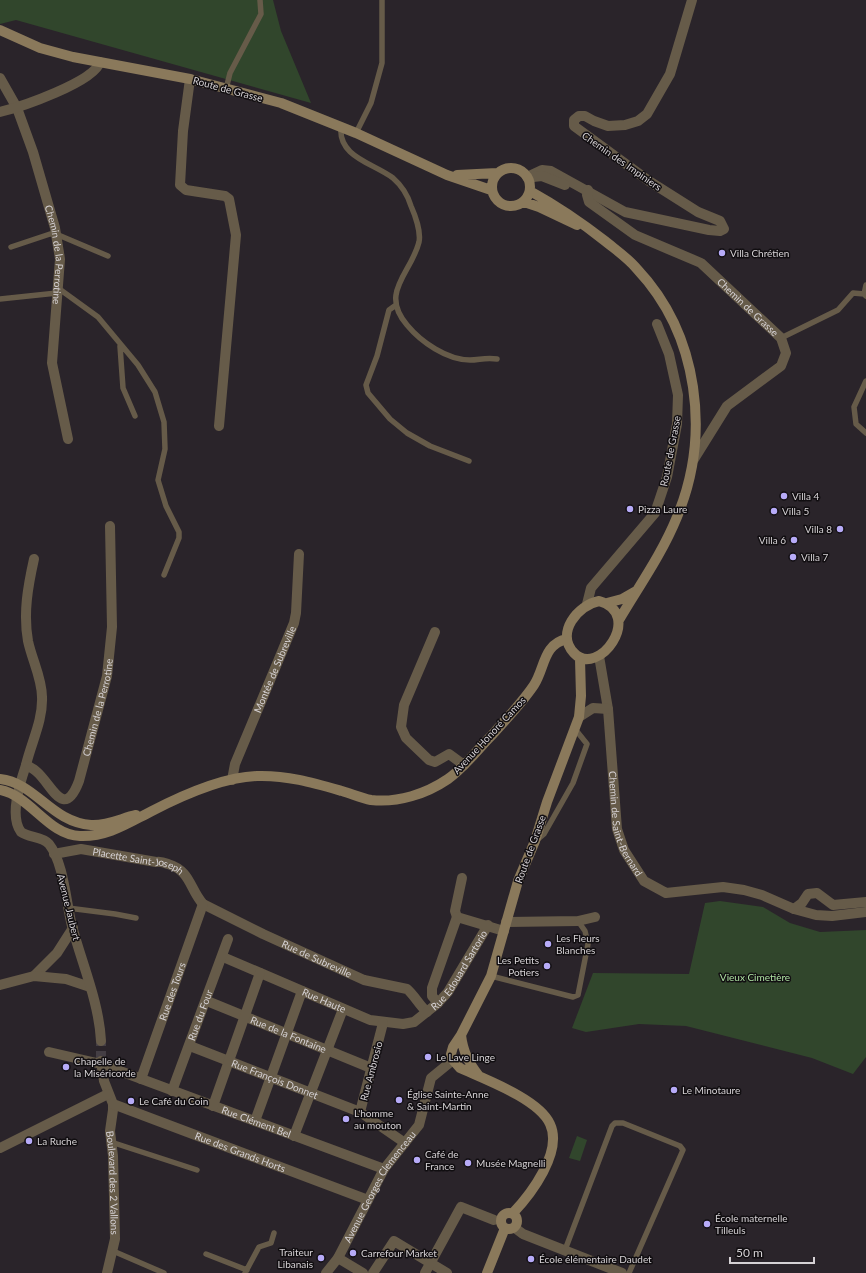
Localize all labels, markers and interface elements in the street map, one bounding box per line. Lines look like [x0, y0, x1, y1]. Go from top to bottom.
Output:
street label: Route de Grasse [192, 74, 264, 104]
street label: Chemin des Impiniers [580, 129, 664, 193]
street label: Chemin de la Perrotine [43, 204, 66, 305]
place label: Villa Chrétien [730, 247, 789, 259]
marker: Villa Chrétien [717, 248, 727, 258]
street label: Chemin de Grasse [715, 275, 781, 339]
street label: Route de Grasse [657, 415, 683, 487]
place label: Villa 4 [792, 490, 819, 502]
marker: Villa 4 [779, 491, 789, 501]
place label: Pizza Laure [638, 503, 687, 515]
marker: Pizza Laure [625, 504, 635, 514]
place label: Villa 5 [782, 505, 809, 517]
marker: Villa 5 [769, 506, 779, 516]
place label: Villa 8 [805, 523, 832, 535]
marker: Villa 8 [835, 524, 845, 534]
place label: Villa 6 [759, 534, 786, 546]
marker: Villa 6 [789, 535, 799, 545]
place label: Villa 7 [801, 551, 828, 563]
marker: Villa 7 [788, 552, 798, 562]
street label: Montée de Subreville [251, 624, 298, 715]
street label: Chemin de la Perrotine [80, 658, 115, 758]
street label: Avenue Honoré Camos [450, 694, 528, 776]
street label: Chemin de Saint-Bernard [607, 770, 645, 878]
street label: Route de Grasse [512, 813, 548, 885]
street label: Placette Saint-Joseph [92, 845, 186, 877]
street label: Avenue Jaubert [55, 873, 83, 942]
street label: Rue Edouard Sartorio [428, 928, 490, 1012]
place label: Les Fleurs Blanches [556, 932, 600, 956]
street label: Rue de Subreville [280, 937, 354, 980]
marker: Les Fleurs Blanches [543, 939, 553, 949]
place label: Les Petits Potiers [497, 954, 539, 978]
street label: Rue des Tours [156, 961, 188, 1022]
marker: Les Petits Potiers [542, 961, 552, 971]
park label: Vieux Cimetière [720, 971, 790, 983]
street label: Rue Haute [300, 986, 348, 1015]
street label: Rue du Four [185, 988, 215, 1042]
street label: Rue de la Fontaine [249, 1013, 328, 1055]
street label: Rue Ambrosio [357, 1040, 385, 1102]
place label: Le Lave Linge [436, 1051, 495, 1063]
marker: Le Lave Linge [423, 1052, 433, 1062]
place label: Chapelle de la Miséricorde [74, 1055, 136, 1079]
street label: Rue François Donnet [230, 1057, 320, 1101]
marker: Chapelle de la Miséricorde [61, 1062, 71, 1072]
place label: Le Minotaure [682, 1084, 740, 1096]
marker: Le Minotaure [669, 1085, 679, 1095]
place label: Église Sainte-Anne & Saint-Martin [407, 1088, 489, 1112]
place label: Le Café du Coin [139, 1095, 208, 1107]
marker: Église Sainte-Anne & Saint-Martin [394, 1095, 404, 1105]
marker: Le Café du Coin [126, 1096, 136, 1106]
street label: Rue Clément Bel [220, 1103, 293, 1140]
place label: L'homme au mouton [354, 1107, 401, 1131]
marker: L'homme au mouton [341, 1114, 351, 1124]
street label: Rue des Grands Horts [193, 1129, 287, 1174]
street label: Avenue Georges Clemenceau [341, 1129, 418, 1244]
street label: Boulevard des 2 Vallons [104, 1130, 121, 1235]
place label: La Ruche [37, 1135, 77, 1147]
marker: La Ruche [24, 1136, 34, 1146]
place label: Café de France [425, 1148, 459, 1172]
marker: Café de France [412, 1155, 422, 1165]
place label: Musée Magnelli [476, 1157, 546, 1169]
marker: Musée Magnelli [463, 1158, 473, 1168]
place label: École maternelle Tilleuls [715, 1212, 788, 1236]
marker: École maternelle Tilleuls [702, 1219, 712, 1229]
scale bar [730, 1239, 814, 1265]
text: 50 m [736, 1245, 763, 1260]
place label: Traiteur Libanais [278, 1246, 313, 1270]
place label: Carrefour Market [361, 1247, 437, 1259]
marker: Carrefour Market [348, 1248, 358, 1258]
marker: Traiteur Libanais [316, 1253, 326, 1263]
place label: École élémentaire Daudet [539, 1253, 652, 1265]
marker: École élémentaire Daudet [526, 1254, 536, 1264]

